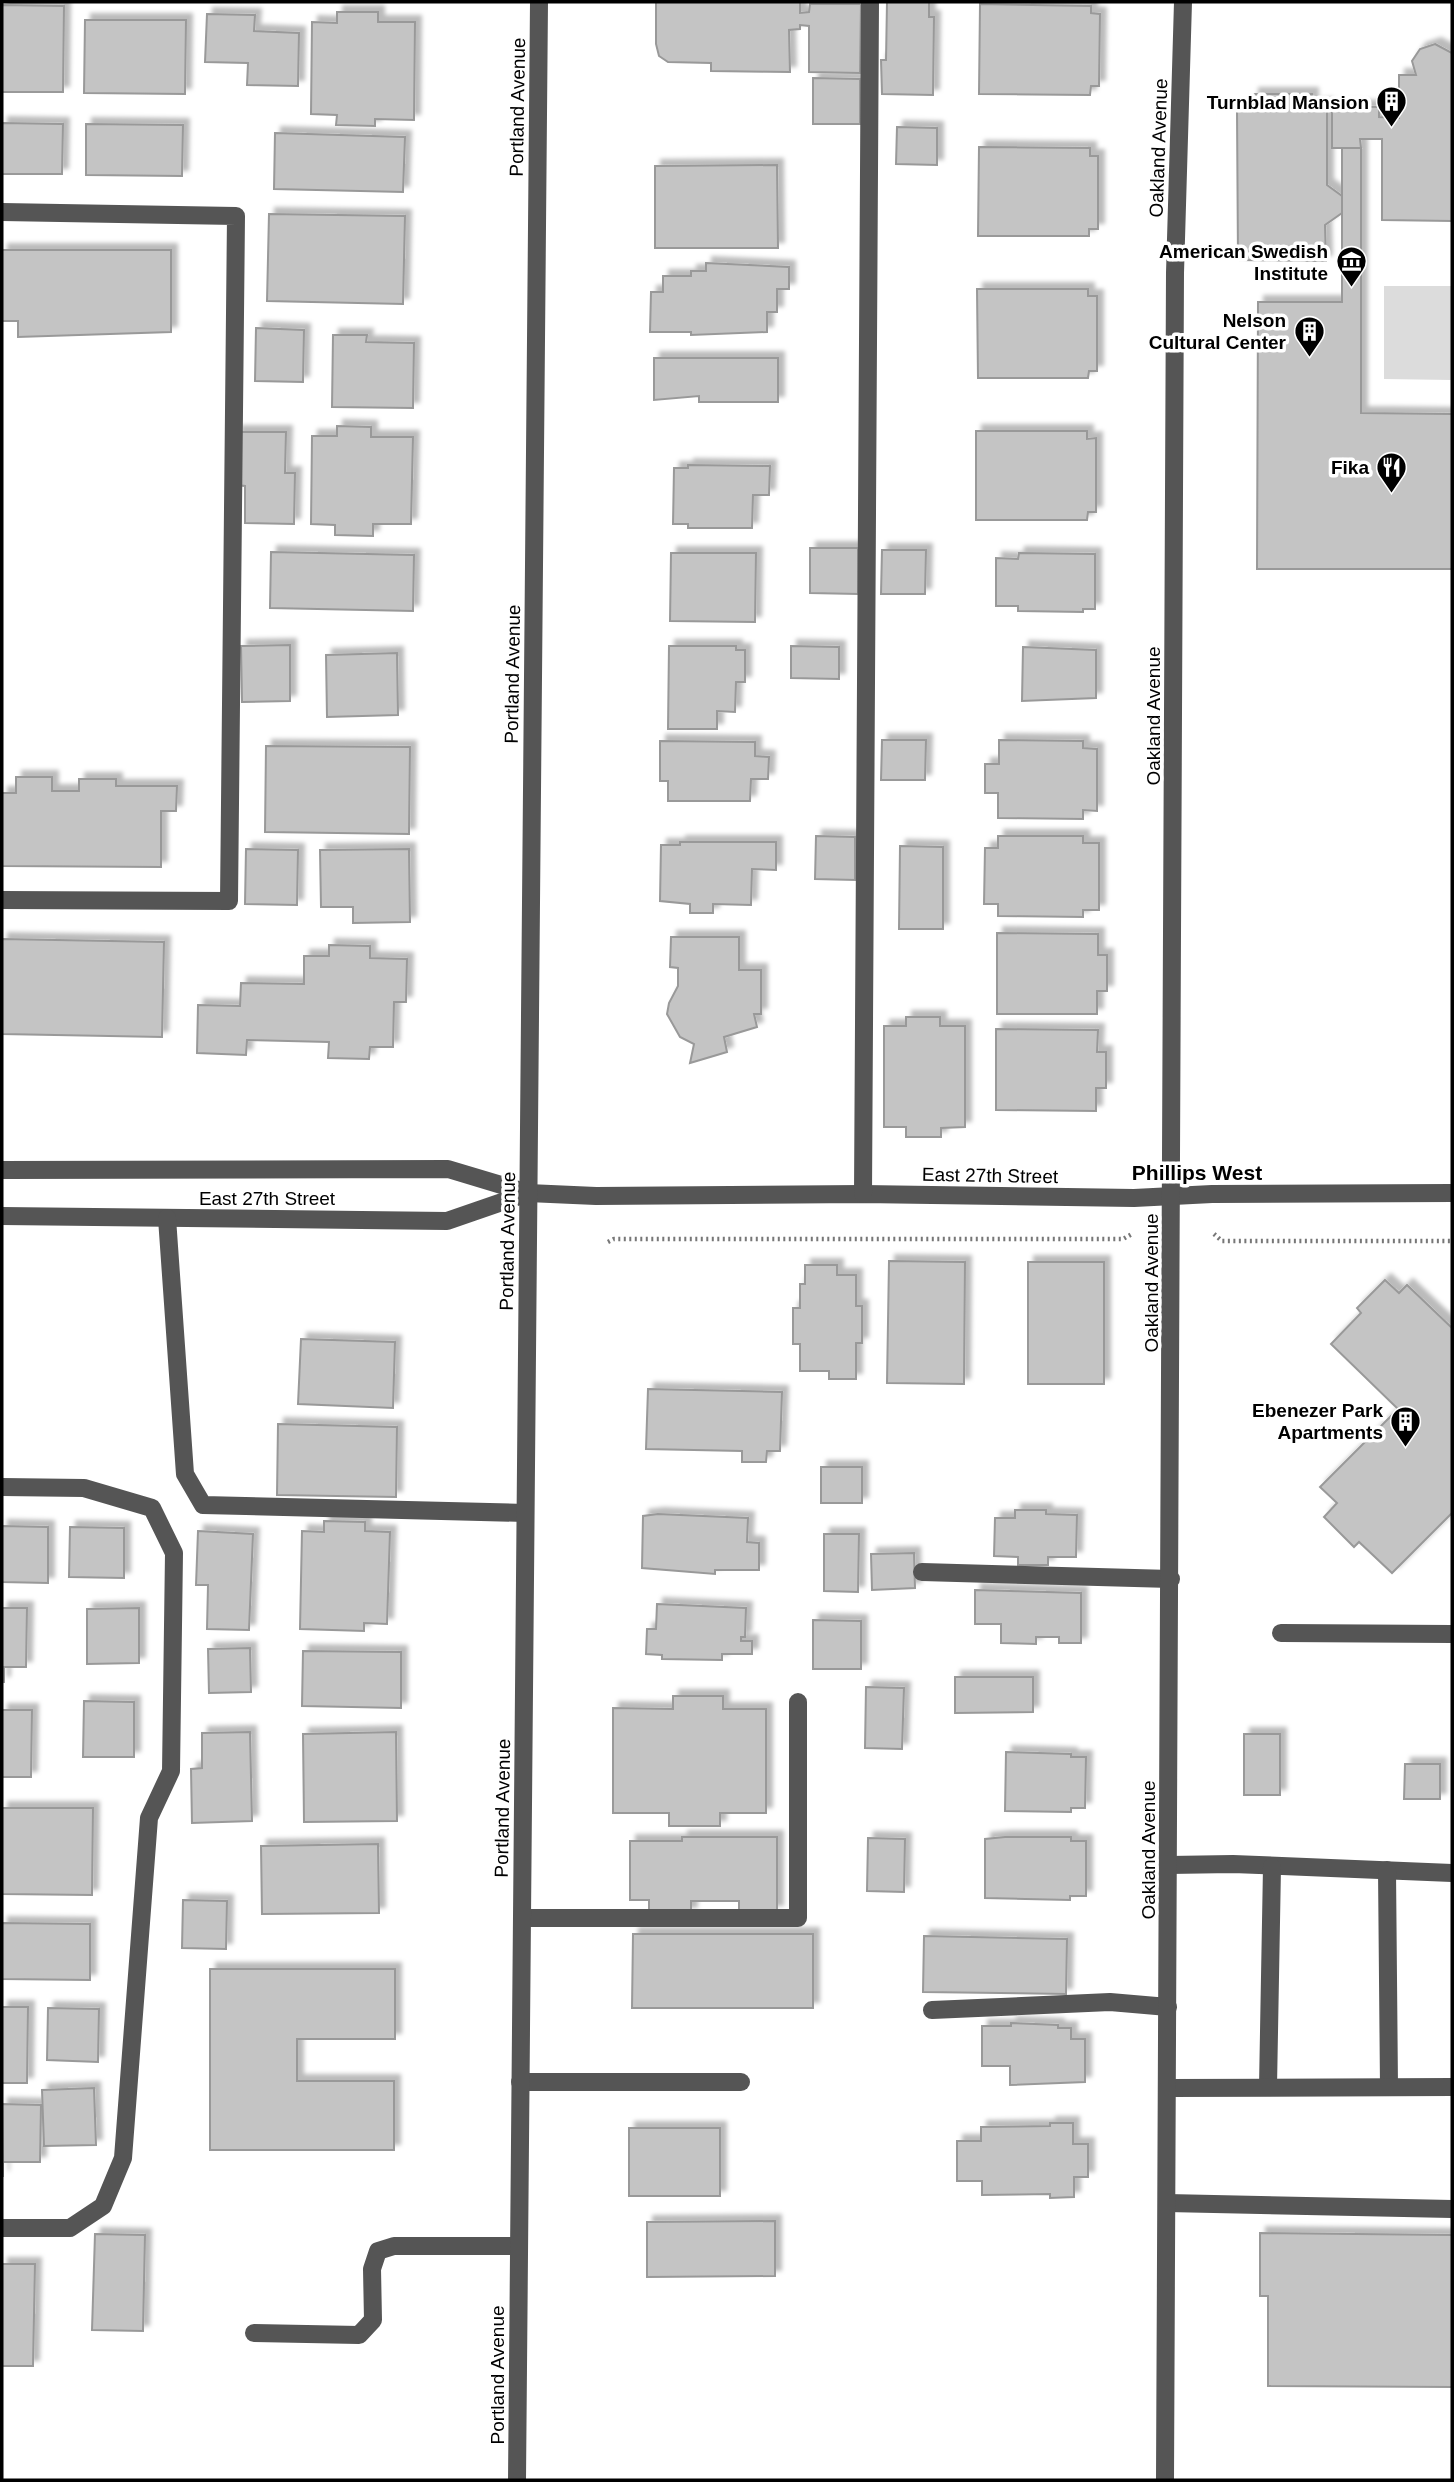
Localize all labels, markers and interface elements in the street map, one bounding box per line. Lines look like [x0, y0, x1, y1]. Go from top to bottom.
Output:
street label: Portland Avenue [506, 37, 529, 177]
street label: Oakland Avenue [1146, 78, 1171, 218]
building icon: Turnblad Mansion [1375, 85, 1409, 129]
place label: Turnblad Mansion [1207, 92, 1369, 113]
place label: American Swedish Institute [1159, 241, 1328, 284]
museum icon: American Swedish Institute [1334, 245, 1368, 289]
place label: Nelson Cultural Center [1149, 310, 1287, 353]
building icon: Nelson Cultural Center [1292, 314, 1326, 358]
restaurant icon: Fika [1375, 450, 1409, 494]
place label: Fika [1331, 457, 1369, 478]
street label: Portland Avenue [501, 604, 524, 744]
street label: Oakland Avenue [1143, 646, 1164, 786]
district label: Phillips West [1132, 1161, 1262, 1184]
street label: East 27th Street [922, 1164, 1059, 1187]
street label: Portland Avenue [496, 1171, 519, 1311]
street label: East 27th Street [199, 1188, 336, 1209]
street label: Oakland Avenue [1141, 1213, 1162, 1353]
place label: Ebenezer Park Apartments [1252, 1400, 1383, 1443]
building icon: Ebenezer Park Apartments [1389, 1404, 1423, 1448]
street label: Portland Avenue [491, 1738, 514, 1878]
street label: Oakland Avenue [1138, 1780, 1159, 1920]
street label: Portland Avenue [487, 2305, 508, 2445]

